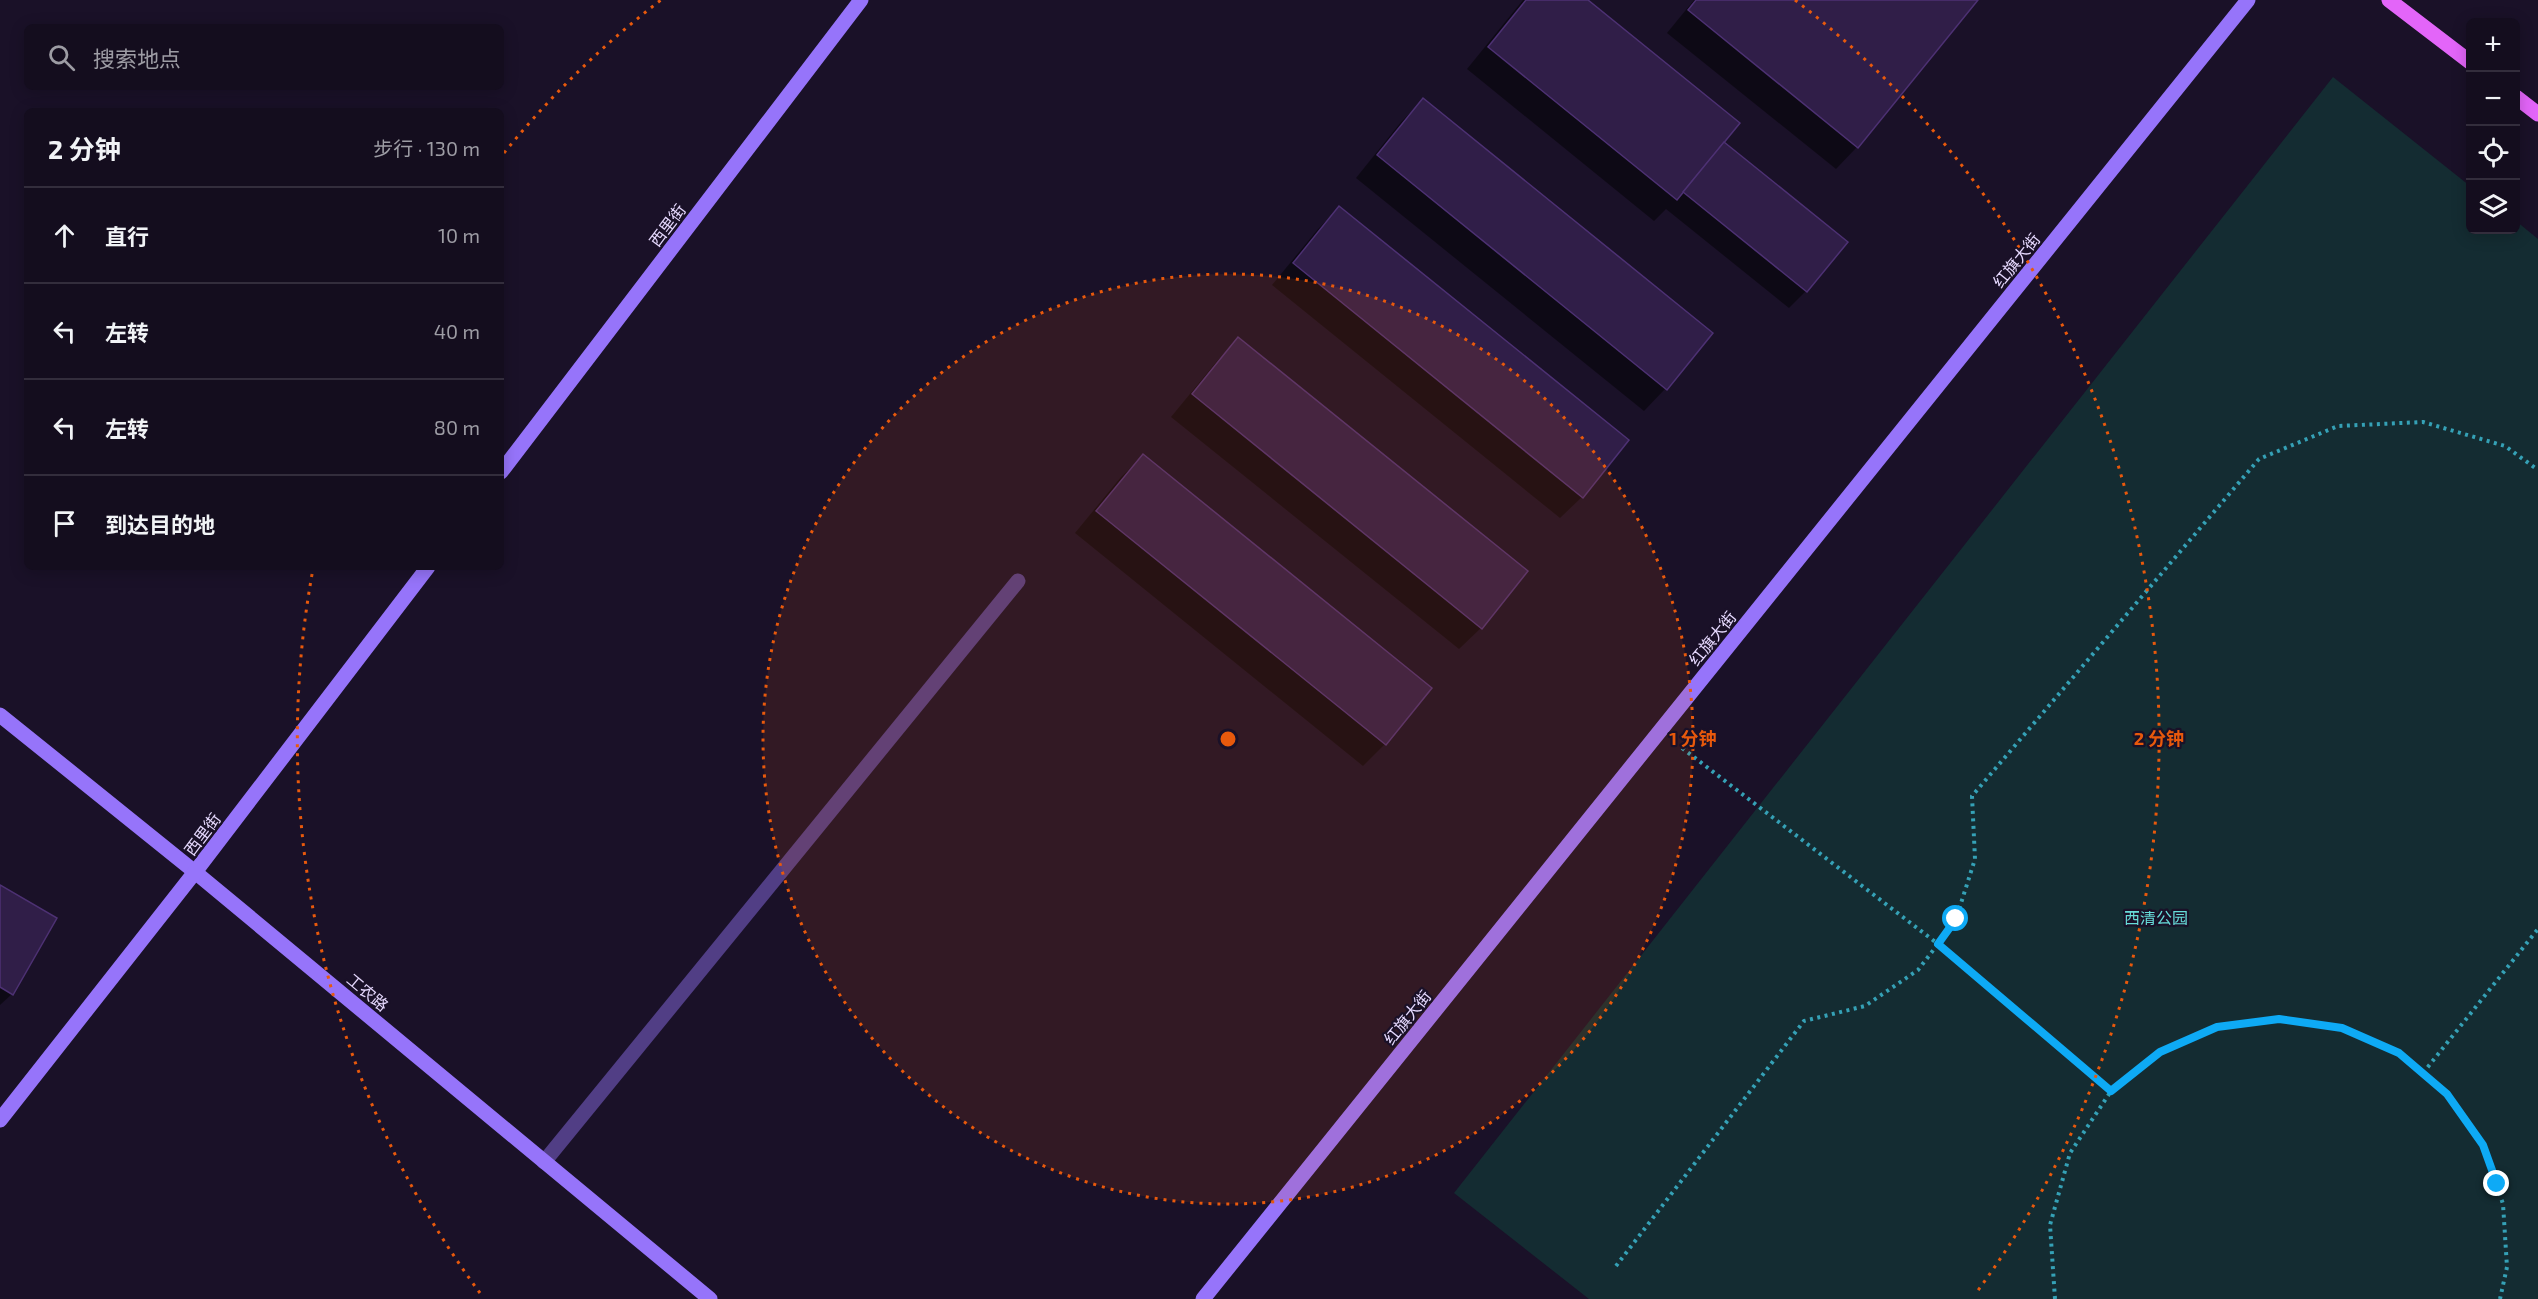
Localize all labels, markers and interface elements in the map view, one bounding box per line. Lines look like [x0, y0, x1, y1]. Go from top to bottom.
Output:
map controls [2466, 18, 2520, 234]
button: + [2466, 18, 2520, 72]
search box [24, 24, 504, 90]
icon: search [45, 41, 78, 74]
text: 搜索地点 [93, 45, 181, 71]
button: − [2466, 72, 2520, 126]
button: locate [2466, 126, 2520, 180]
text: 2 分钟 [48, 133, 121, 164]
text: 步行 · 130 m [373, 136, 480, 160]
button: layers [2466, 180, 2520, 234]
street label: 西里街 [645, 200, 689, 250]
icon: ahead [48, 219, 81, 252]
text: 直行 [105, 223, 149, 249]
text: 10 m [438, 223, 480, 247]
street label: 红旗大街 [1988, 229, 2044, 291]
icon: left [48, 315, 81, 348]
text: 左转 [105, 319, 149, 345]
text: 40 m [434, 319, 480, 343]
icon: left [48, 411, 81, 444]
text: 左转 [105, 415, 149, 441]
text: 80 m [434, 415, 480, 439]
icon: arrive [48, 507, 81, 540]
text: 到达目的地 [105, 511, 215, 537]
street label: 红旗大街 [1684, 607, 1740, 669]
text: 1 分钟 [1669, 727, 1717, 749]
text: 2 分钟 [2134, 727, 2184, 749]
centre of rings [1218, 729, 1238, 749]
street label: 西里街 [180, 809, 224, 859]
route start [1942, 905, 1968, 931]
park label: 西清公园 [2124, 908, 2188, 927]
street label: 工农路 [344, 969, 392, 1015]
street label: 红旗大街 [1379, 986, 1435, 1048]
route end [2483, 1170, 2509, 1196]

